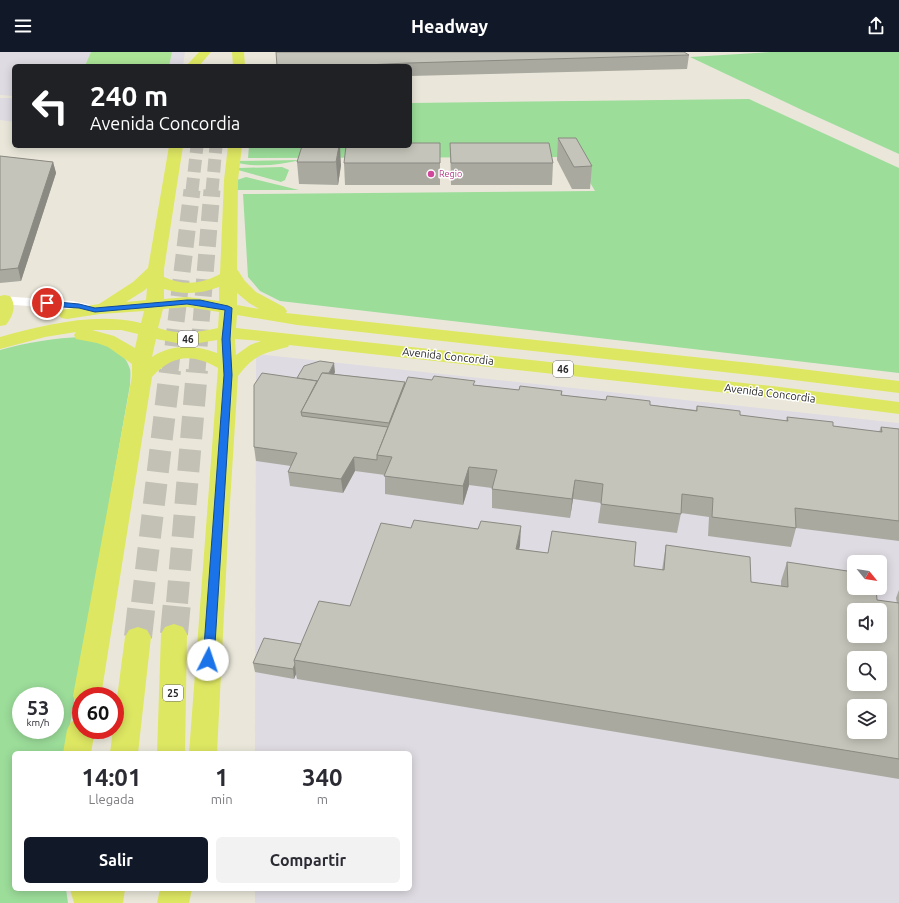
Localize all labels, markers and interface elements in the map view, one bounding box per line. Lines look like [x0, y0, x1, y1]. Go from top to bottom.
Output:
icon: menu [12, 15, 34, 37]
icon: share [865, 15, 887, 37]
text: Headway [411, 16, 488, 36]
icon: left [24, 80, 76, 132]
text: 240 m [90, 80, 168, 111]
text: Avenida Concordia [90, 113, 240, 133]
marker: Regio [426, 169, 436, 179]
place label: Regio [439, 169, 462, 179]
pin [30, 286, 64, 320]
icon: arrive [36, 292, 58, 314]
road number: 46 [178, 331, 198, 347]
street label: Avenida Concordia [402, 345, 494, 367]
road number: 46 [553, 361, 573, 377]
street label: Avenida Concordia [724, 381, 816, 405]
north arrow [847, 555, 887, 595]
map controls [847, 555, 887, 739]
button: sound [847, 603, 887, 643]
position arrow [187, 639, 229, 681]
button: search [847, 651, 887, 691]
road number: 25 [163, 685, 183, 701]
speed limit sign: 60 [72, 687, 124, 739]
text: 53 [27, 696, 49, 719]
button: layers [847, 699, 887, 739]
text: km/h [26, 717, 50, 728]
text: 14:01 [81, 764, 141, 791]
text: 1 [215, 764, 228, 791]
text: 340 [302, 764, 343, 791]
text: Llegada [89, 792, 134, 806]
text: min [211, 792, 233, 806]
text: m [317, 792, 328, 806]
button: Salir [24, 837, 208, 883]
button: Compartir [216, 837, 400, 883]

